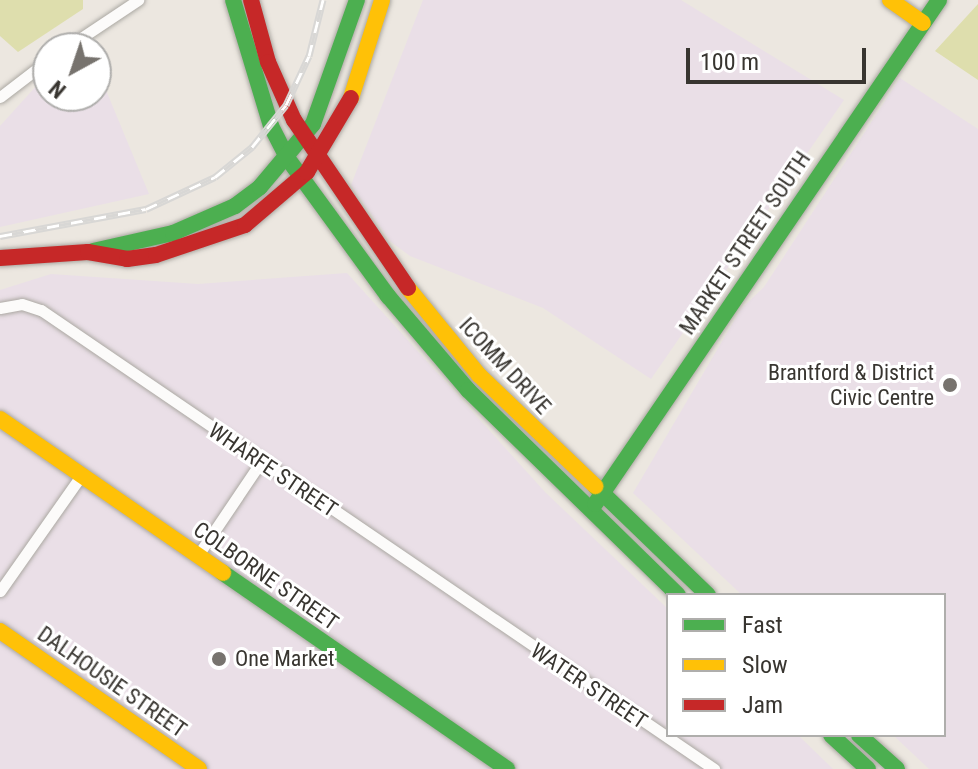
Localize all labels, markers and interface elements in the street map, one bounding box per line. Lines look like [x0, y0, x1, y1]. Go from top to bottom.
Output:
north arrow [32, 32, 112, 112]
scale bar [690, 32, 870, 82]
text: 100 m [700, 48, 759, 76]
text: N [44, 75, 71, 103]
street label: MARKET STREET SOUTH [674, 146, 816, 340]
street label: ICOMM DRIVE [454, 312, 556, 420]
place label: Brantford & District Civic Centre [768, 359, 934, 410]
marker: Brantford & District Civic Centre [941, 376, 959, 394]
street label: WHARFE STREET [204, 417, 342, 523]
street label: COLBORNE STREET [188, 516, 344, 636]
legend [666, 593, 946, 737]
text: Fast [742, 611, 783, 639]
street label: DALHOUSIE STREET [32, 621, 192, 743]
street label: WATER STREET [526, 637, 652, 735]
place label: One Market [235, 646, 335, 672]
marker: One Market [210, 650, 228, 668]
text: Slow [742, 651, 788, 679]
text: Jam [742, 691, 783, 719]

